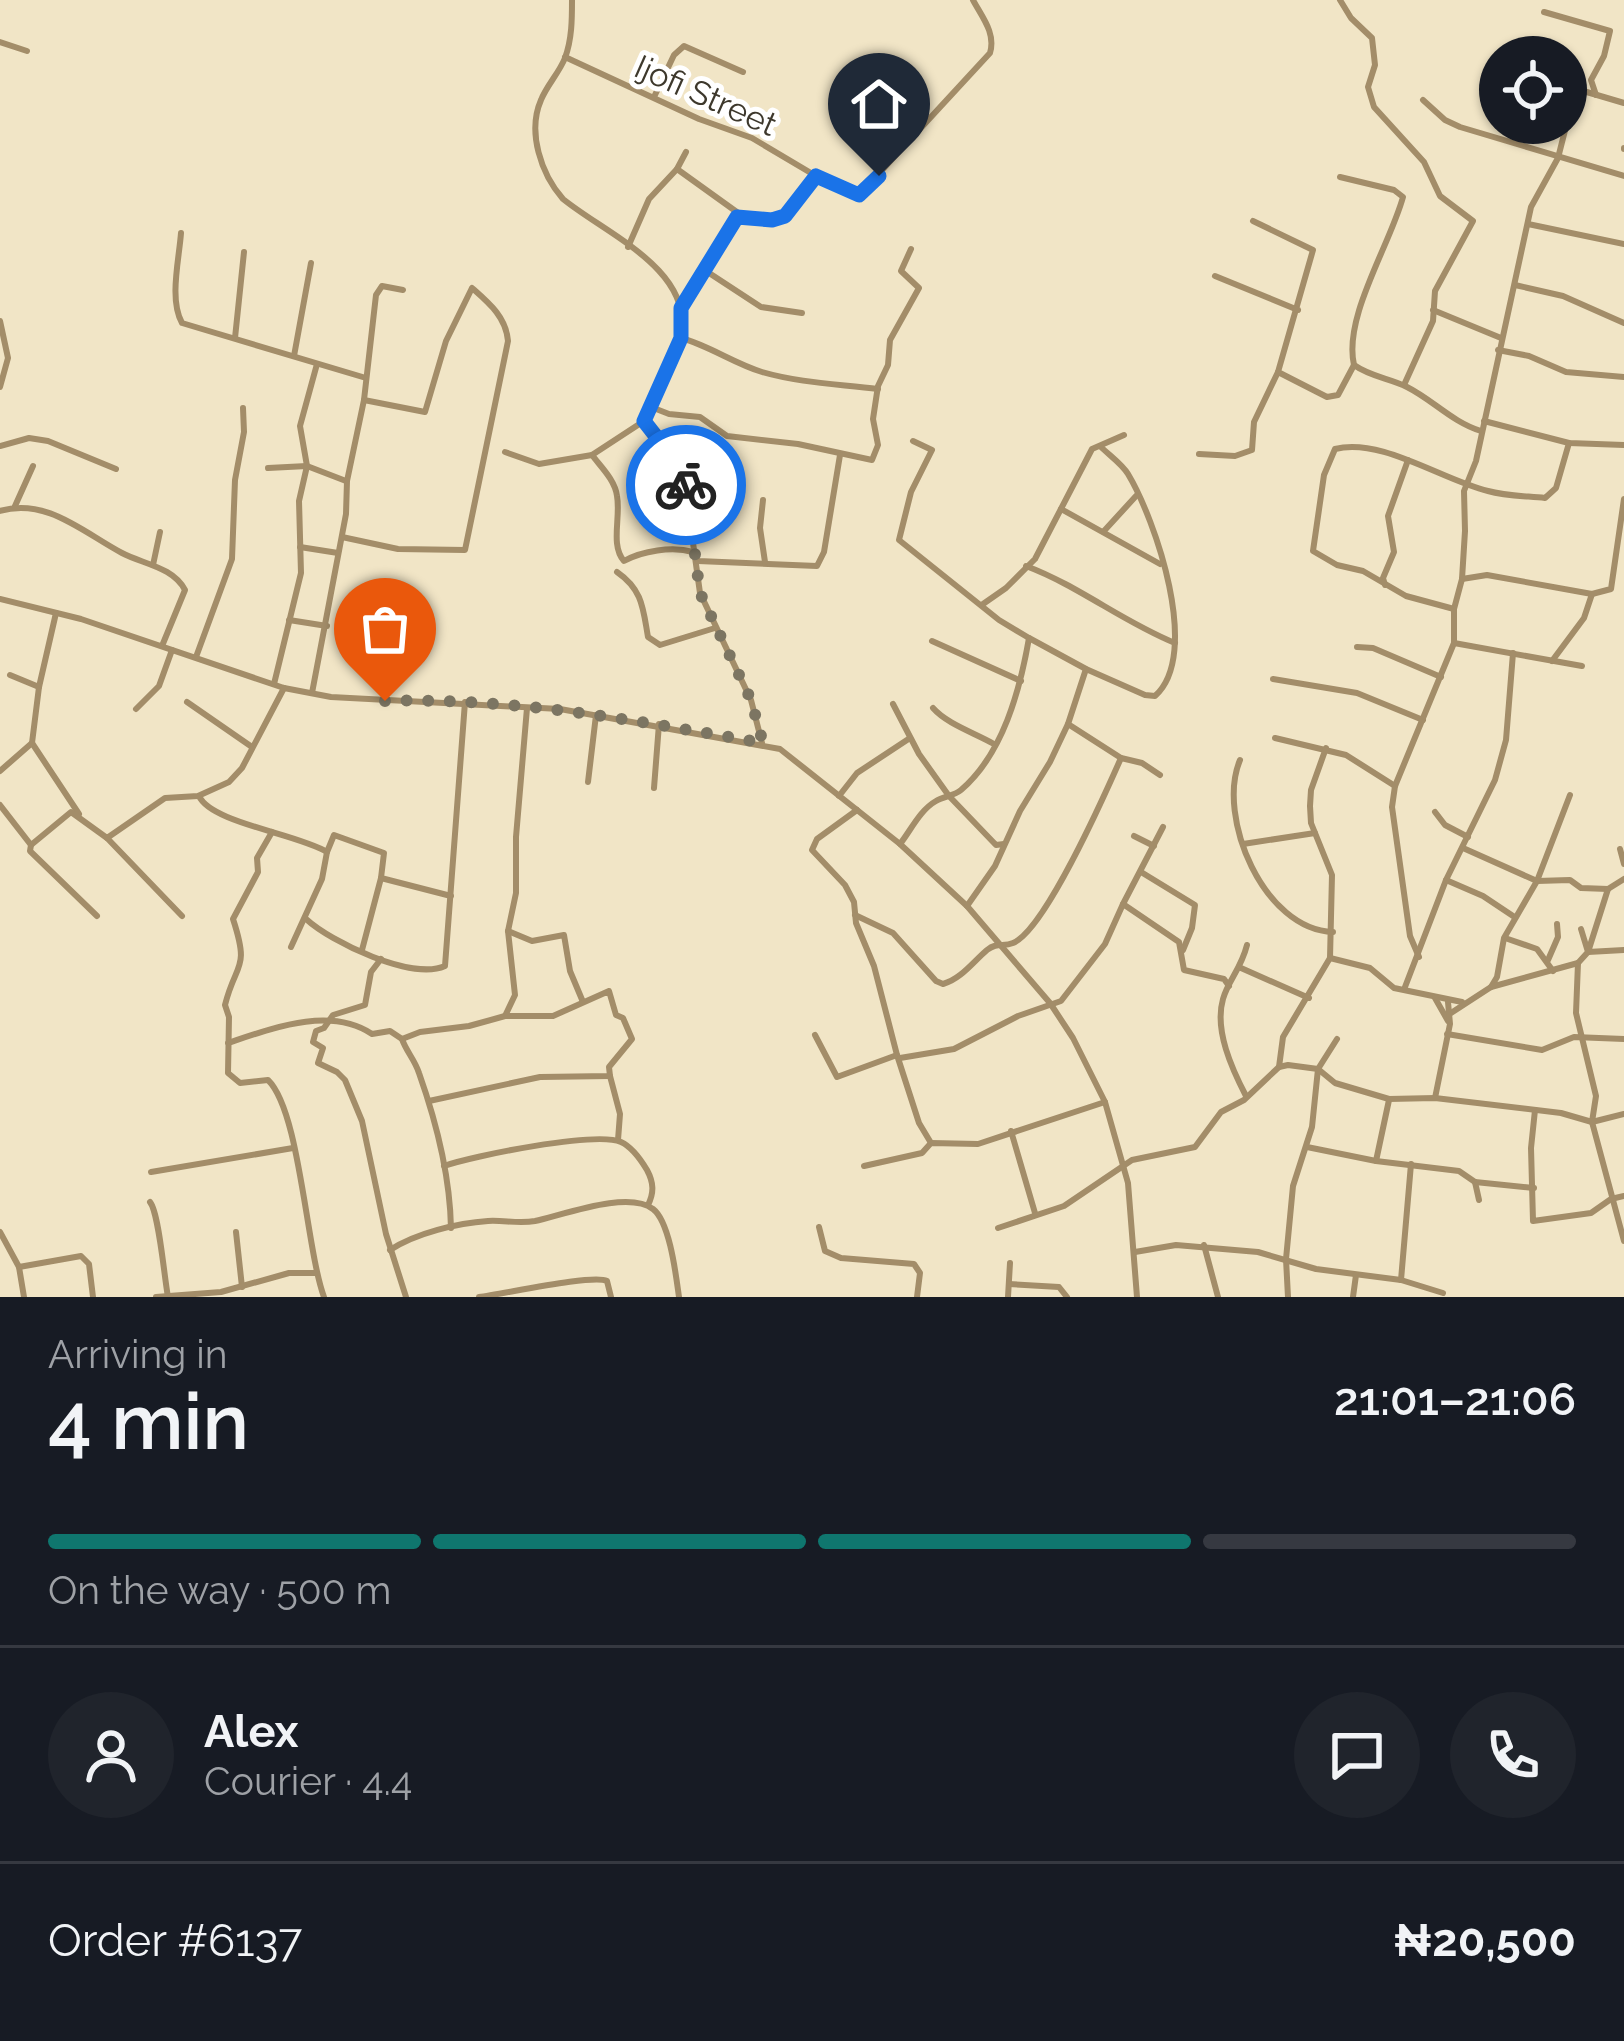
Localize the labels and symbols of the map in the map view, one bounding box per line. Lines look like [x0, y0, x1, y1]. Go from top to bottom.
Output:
street label: Ijofi Street [629, 47, 783, 144]
pin [828, 53, 930, 176]
courier [626, 425, 746, 545]
pin [334, 578, 436, 701]

